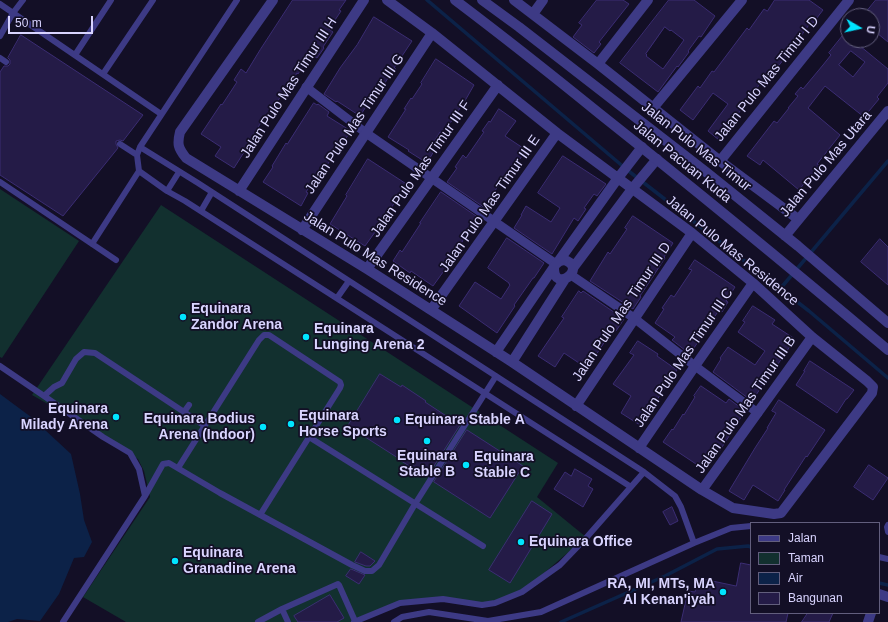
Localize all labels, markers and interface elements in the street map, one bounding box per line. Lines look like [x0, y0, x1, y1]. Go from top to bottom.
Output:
scale bar [10, 8, 95, 34]
north arrow [840, 8, 880, 48]
street label: Jalan Pulo Mas Timur I D [711, 13, 823, 145]
street label: Jalan Pulo Mas Timur III H [237, 14, 341, 162]
text: 50 m [15, 16, 42, 30]
text: U [864, 25, 877, 35]
street label: Jalan Pulo Mas Timur III G [302, 51, 408, 197]
street label: Jalan Pulo Mas Timur III F [367, 97, 475, 241]
street label: Jalan Pulo Mas Timur [638, 99, 754, 195]
street label: Jalan Pulo Mas Utara [777, 107, 875, 221]
street label: Jalan Pacuan Kuda [630, 117, 734, 207]
street label: Jalan Pulo Mas Timur III E [436, 132, 544, 276]
street label: Jalan Pulo Mas Residence [662, 192, 802, 310]
street label: Jalan Pulo Mas Residence [300, 208, 450, 310]
street label: Jalan Pulo Mas Timur III D [569, 239, 675, 385]
street label: Jalan Pulo Mas Timur III C [631, 285, 737, 431]
place label: Equinara Zandor Arena [191, 301, 282, 334]
marker: Equinara Zandor Arena [178, 312, 188, 322]
place label: Equinara Lunging Arena 2 [314, 321, 424, 354]
marker: Equinara Lunging Arena 2 [301, 332, 311, 342]
street label: Jalan Pulo Mas Timur III B [692, 333, 800, 477]
place label: Equinara Milady Arena [21, 401, 108, 434]
place label: Equinara Horse Sports [299, 408, 387, 440]
place label: Equinara Bodius Arena (Indoor) [144, 411, 255, 444]
marker: Equinara Milady Arena [111, 412, 121, 422]
place label: Equinara Stable A [405, 412, 525, 428]
marker: Equinara Stable A [392, 415, 402, 425]
marker: Equinara Horse Sports [286, 419, 296, 429]
marker: Equinara Bodius Arena (Indoor) [258, 422, 268, 432]
marker: Equinara Stable B [422, 436, 432, 446]
place label: Equinara Stable B [397, 448, 457, 480]
place label: Equinara Stable C [474, 449, 534, 482]
marker: Equinara Stable C [461, 460, 471, 470]
legend [750, 522, 880, 614]
text: Jalan [788, 531, 817, 545]
place label: Equinara Office [529, 534, 632, 550]
marker: Equinara Office [516, 537, 526, 547]
place label: Equinara Granadine Arena [183, 545, 296, 578]
text: Taman [788, 551, 824, 565]
marker: Equinara Granadine Arena [170, 556, 180, 566]
text: Air [788, 571, 803, 585]
place label: RA, MI, MTs, MA Al Kenan'iyah [607, 576, 715, 608]
marker: RA, MI, MTs, MA Al Kenan'iyah [718, 587, 728, 597]
text: Bangunan [788, 591, 843, 605]

